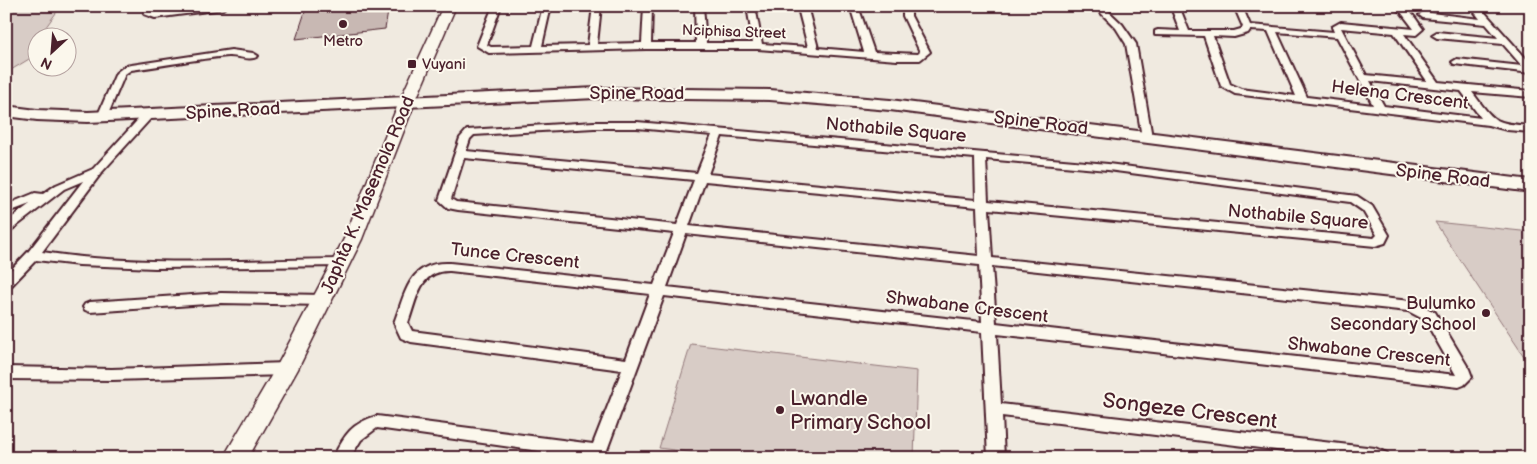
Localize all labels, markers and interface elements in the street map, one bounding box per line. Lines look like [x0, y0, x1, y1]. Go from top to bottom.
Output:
marker: Metro [337, 18, 349, 30]
street label: Nciphisa Street [682, 21, 787, 43]
north arrow [28, 28, 78, 78]
place label: Metro [323, 32, 363, 51]
text: N [38, 53, 55, 73]
place label: Vuyani [422, 55, 466, 74]
marker: Vuyani [406, 58, 418, 70]
street label: Helena Crescent [1330, 76, 1470, 114]
street label: Spine Road [590, 83, 684, 104]
street label: Japhta K. Masemola Road [317, 93, 419, 297]
street label: Spine Road [185, 98, 281, 124]
street label: Spine Road [993, 107, 1089, 139]
street label: Nothabile Square [825, 113, 967, 147]
street label: Spine Road [1395, 160, 1491, 192]
street label: Nothabile Square [1227, 200, 1369, 234]
street label: Tunce Crescent [450, 239, 581, 273]
street label: Shwabane Crescent [885, 287, 1050, 327]
place label: Bulumko Secondary School [1330, 293, 1476, 335]
marker: Bulumko Secondary School [1480, 307, 1492, 319]
street label: Shwabane Crescent [1287, 333, 1452, 371]
place label: Lwandle Primary School [790, 386, 931, 435]
street label: Songeze Crescent [1101, 388, 1279, 434]
marker: Lwandle Primary School [774, 404, 786, 416]

